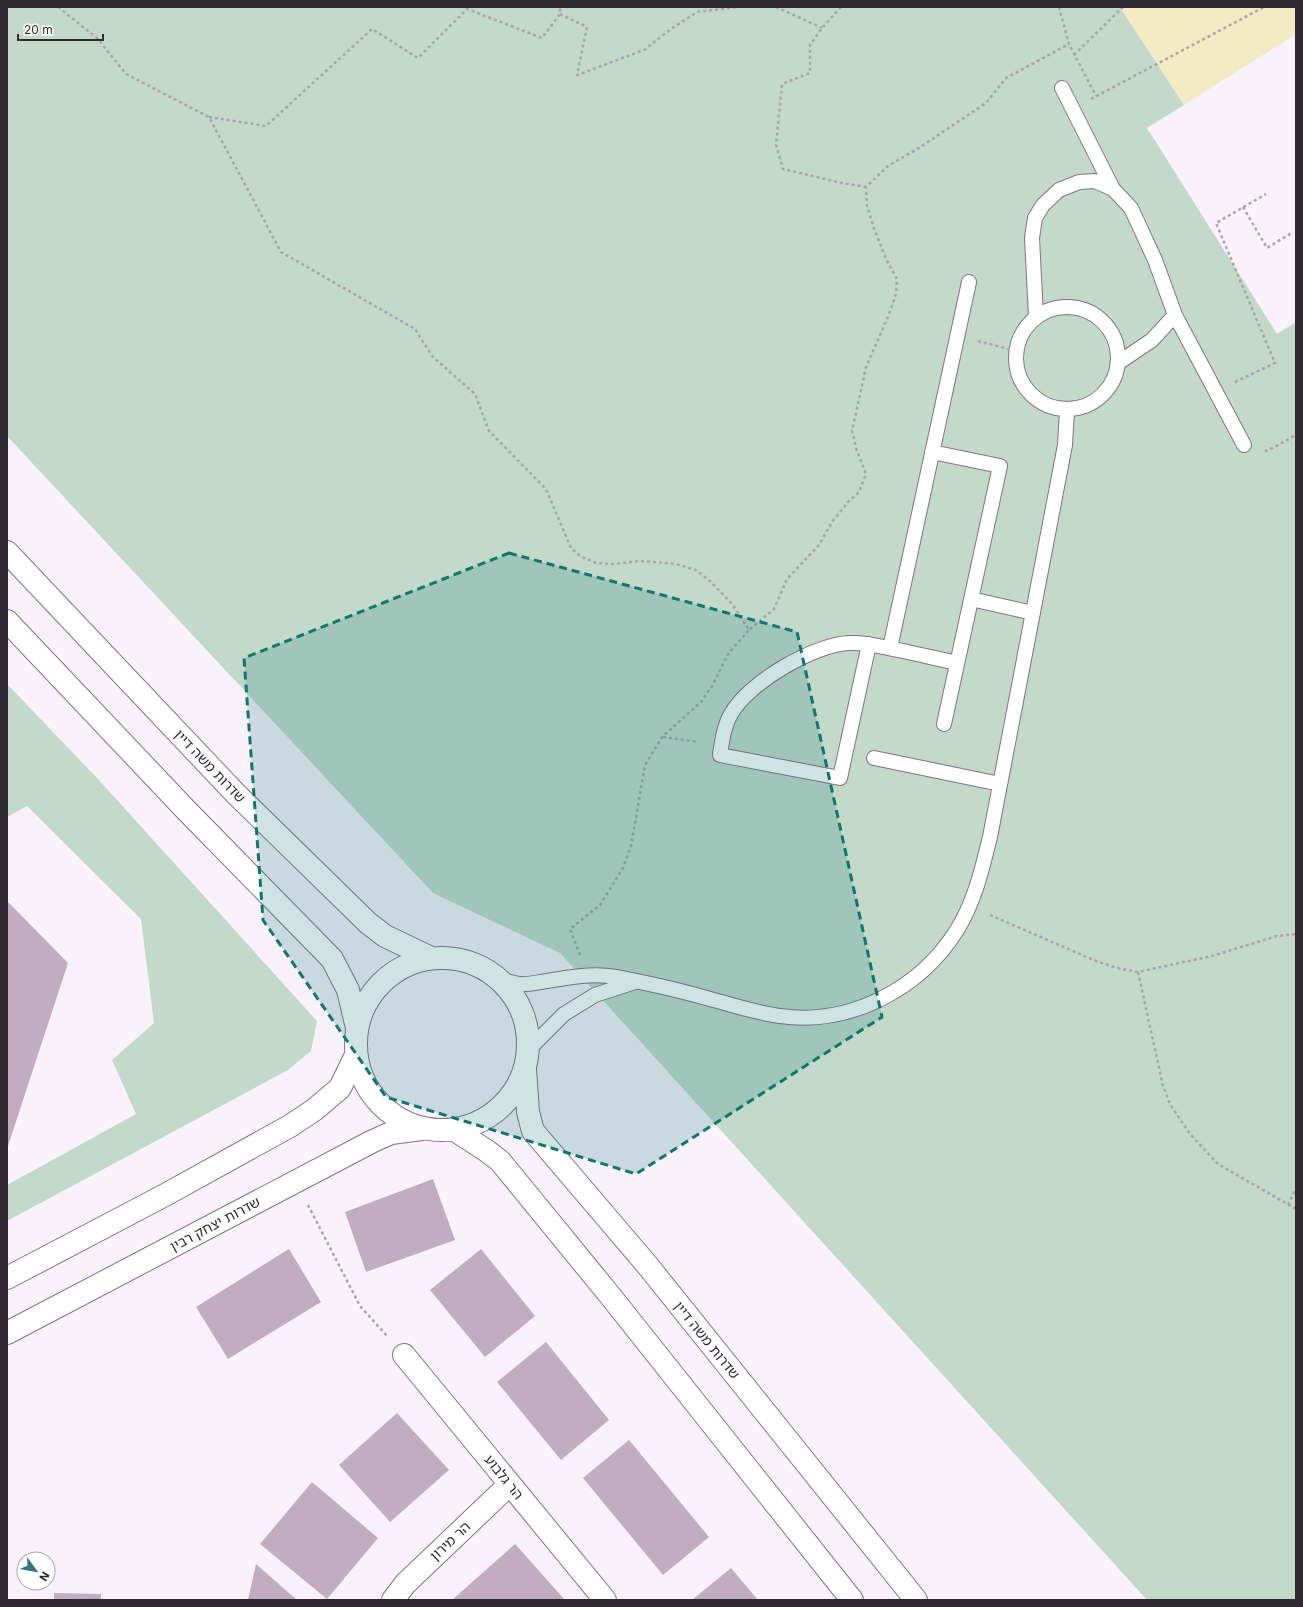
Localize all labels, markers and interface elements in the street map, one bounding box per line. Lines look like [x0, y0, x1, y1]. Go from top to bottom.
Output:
scale bar [18, 16, 103, 42]
text: 20 m [24, 22, 53, 37]
street label: שדרות משה דיין [171, 726, 249, 806]
street label: שדרות יצחק רבין [167, 1193, 263, 1254]
street label: שדרות משה דיין [671, 1297, 744, 1382]
street label: הר גלבוע [481, 1451, 527, 1502]
street label: הר מירון [426, 1518, 473, 1564]
north arrow [16, 1551, 56, 1591]
text: N [36, 1569, 53, 1584]

